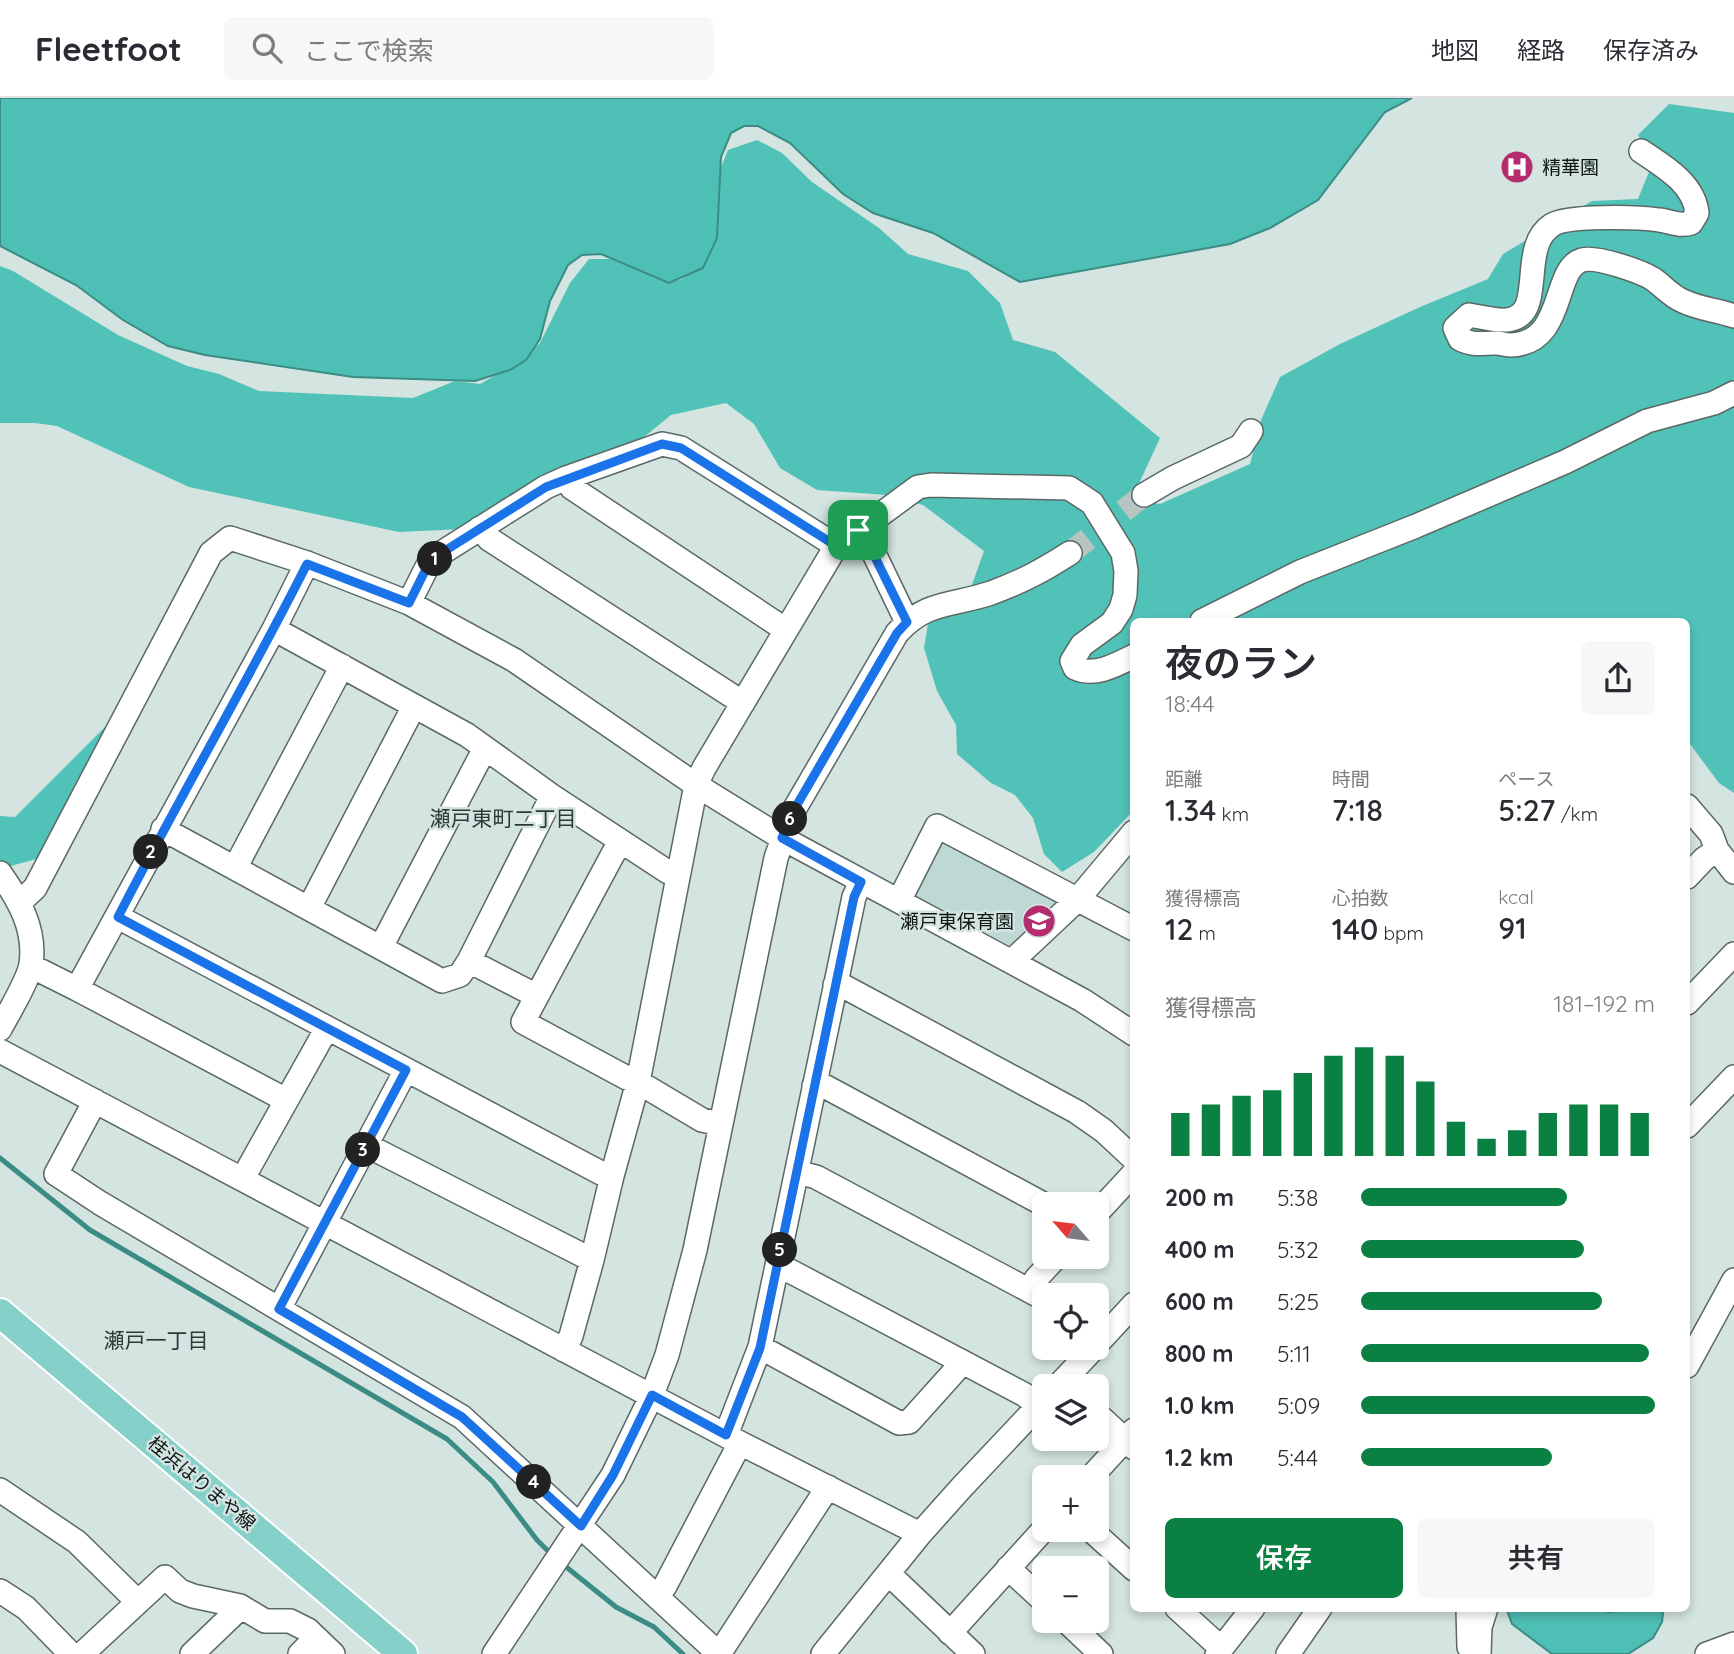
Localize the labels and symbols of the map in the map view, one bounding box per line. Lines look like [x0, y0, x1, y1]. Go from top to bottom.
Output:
hospital icon: 精華園 [1498, 148, 1536, 186]
place label: 精華園 [1542, 155, 1599, 179]
pin [828, 500, 888, 560]
pin: 1 [418, 542, 452, 576]
pin: 6 [772, 802, 808, 836]
district label: 瀬戸東町二丁目 [430, 805, 577, 831]
pin: 2 [134, 834, 168, 870]
school or university icon: 瀬戸東保育園 [1020, 902, 1058, 940]
place label: 瀬戸東保育園 [900, 909, 1014, 933]
pin: 3 [346, 1132, 380, 1168]
north arrow [1032, 1192, 1110, 1269]
pin: 5 [762, 1232, 798, 1268]
district label: 瀬戸一丁目 [104, 1327, 209, 1353]
street label: 桂浜はりまや線 [143, 1431, 261, 1535]
pin: 4 [516, 1464, 552, 1500]

